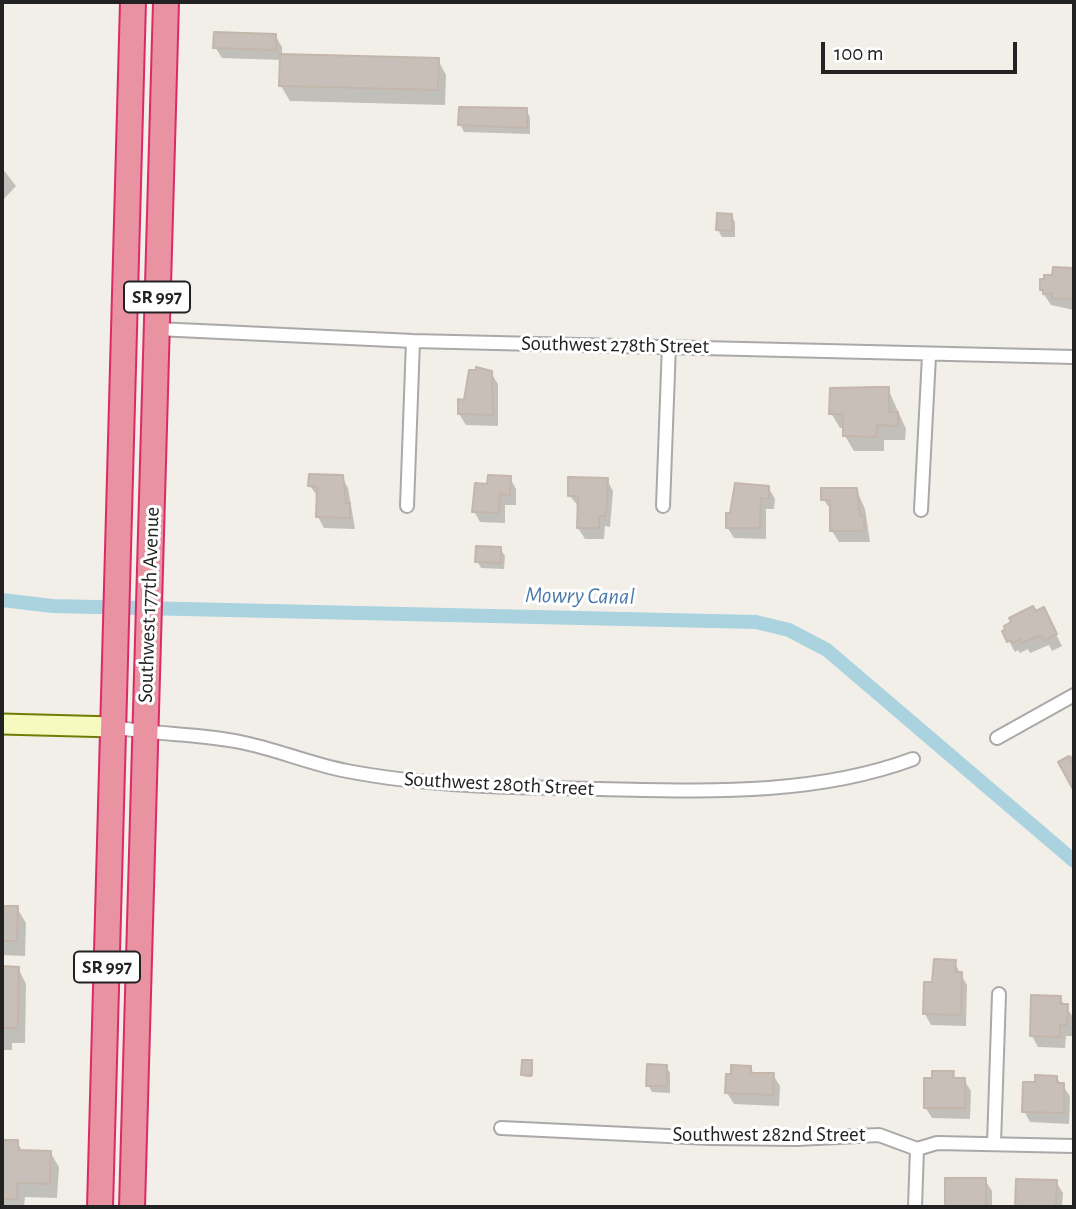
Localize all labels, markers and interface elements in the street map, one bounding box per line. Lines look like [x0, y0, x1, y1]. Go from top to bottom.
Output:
scale bar [824, 28, 1020, 72]
text: 100 m [834, 43, 884, 64]
road number: SR 997 [124, 282, 190, 312]
street label: Southwest 278th Street [521, 331, 709, 359]
street label: Southwest 177th Avenue [133, 506, 165, 704]
water label: Mowry Canal [525, 581, 635, 611]
street label: Southwest 280th Street [403, 766, 595, 802]
road number: SR 997 [74, 951, 140, 982]
street label: Southwest 282nd Street [673, 1122, 865, 1148]

